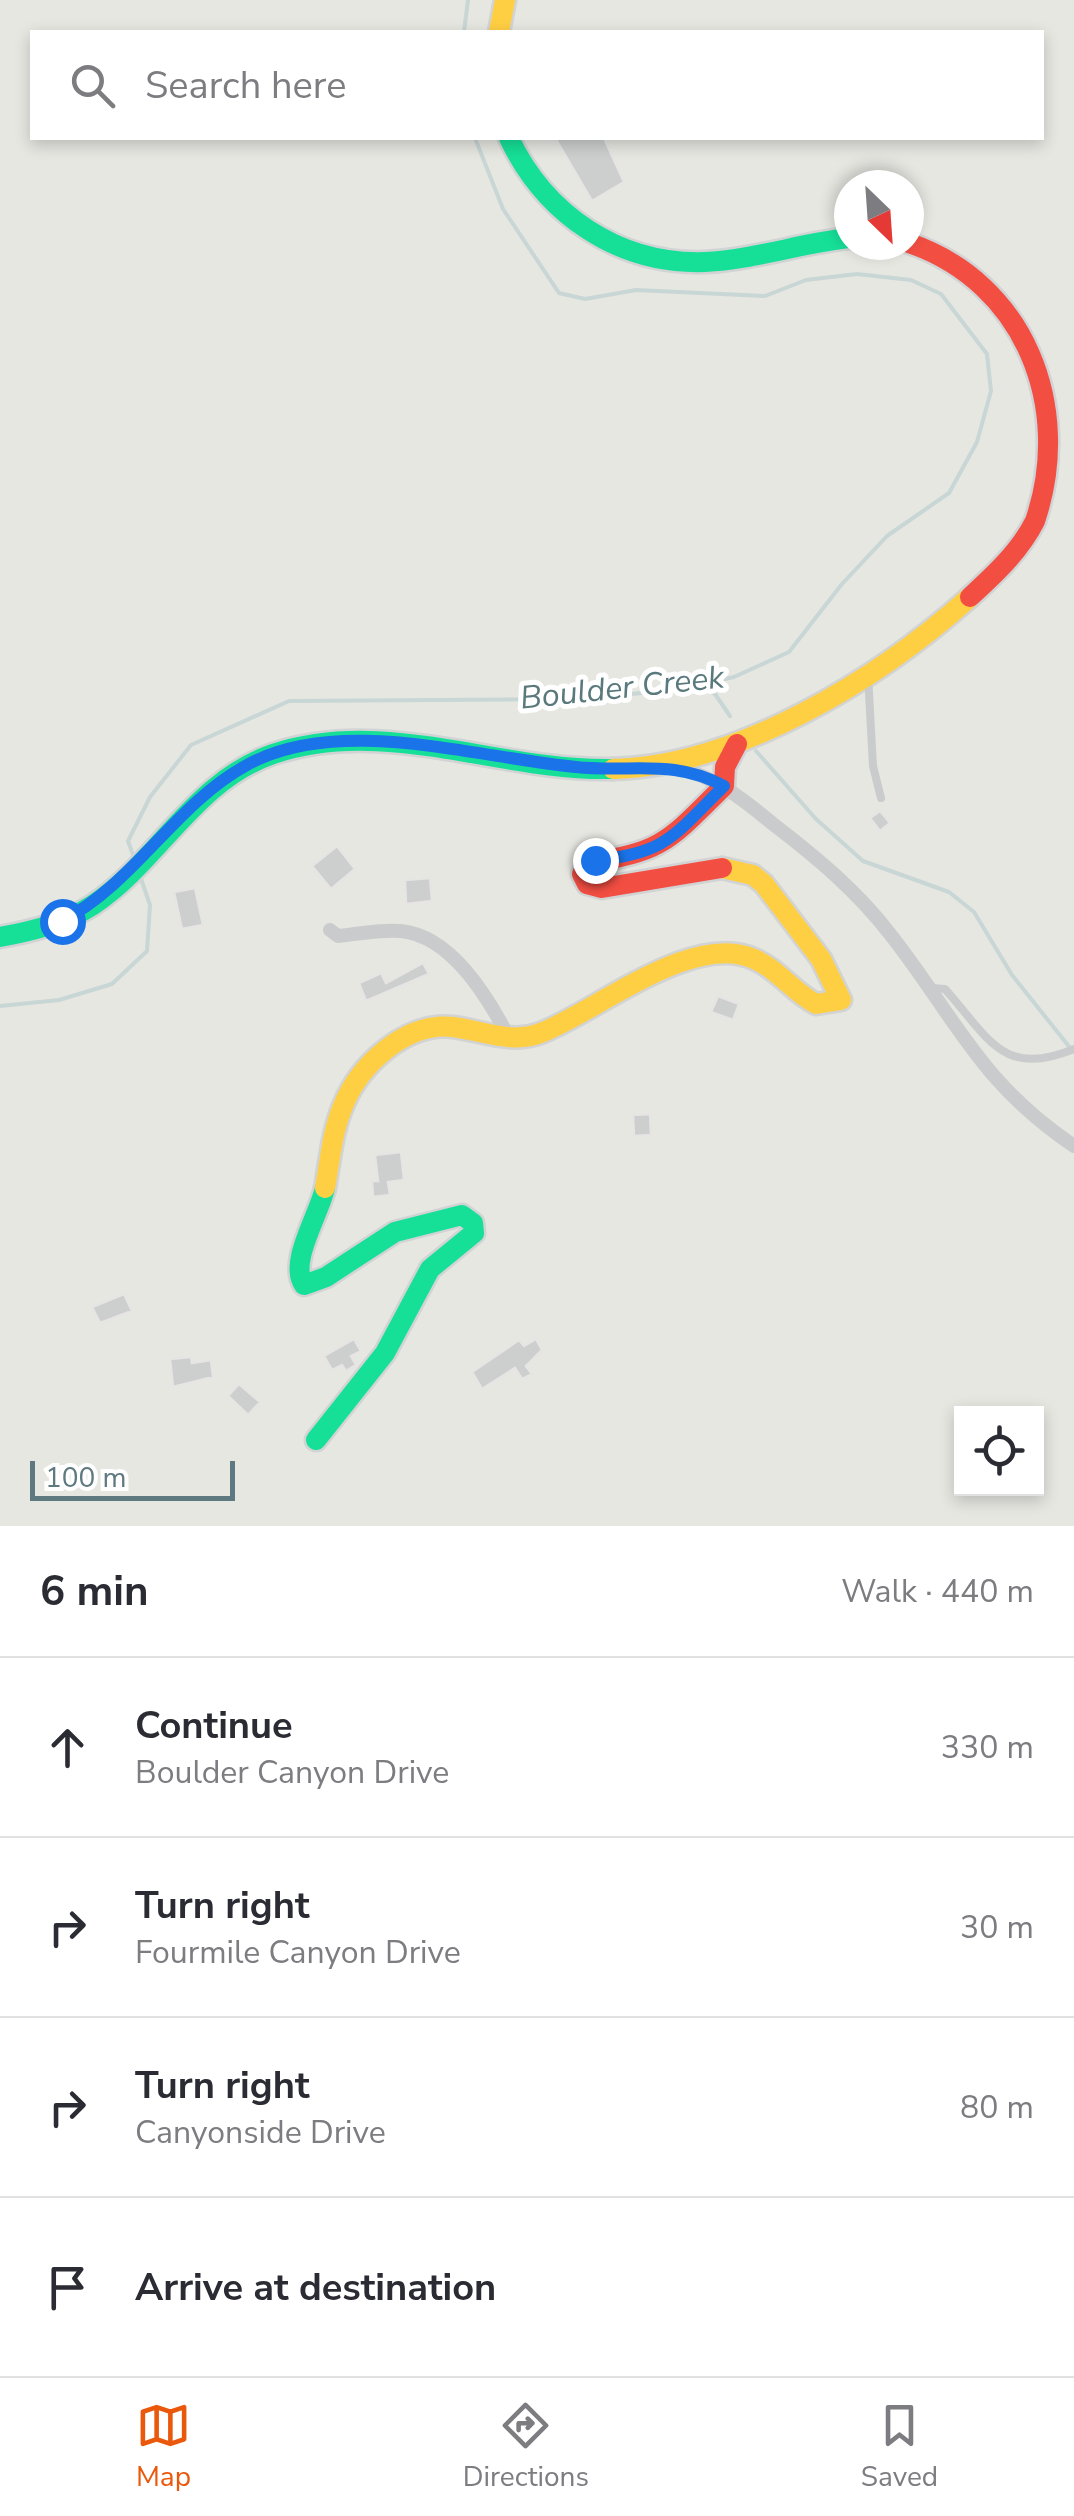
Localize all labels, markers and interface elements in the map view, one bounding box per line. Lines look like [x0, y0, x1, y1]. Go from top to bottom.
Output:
search box [30, 30, 1044, 140]
icon: search [65, 58, 120, 113]
text: Search here [145, 60, 346, 111]
north arrow [834, 170, 924, 260]
water label: Boulder Creek [518, 655, 727, 720]
route end [573, 838, 619, 884]
route start [40, 899, 86, 945]
map controls [954, 1406, 1044, 1496]
button: locate [954, 1406, 1044, 1496]
scale bar [30, 1456, 235, 1500]
text: 100 m [45, 1459, 127, 1497]
text: 6 min [40, 1563, 149, 1620]
text: Walk · 440 m [841, 1570, 1034, 1613]
text: Continue [135, 1700, 293, 1751]
icon: ahead [40, 1720, 95, 1775]
text: 330 m [941, 1726, 1034, 1769]
text: Boulder Canyon Drive [135, 1751, 449, 1794]
text: Turn right [135, 1880, 310, 1931]
icon: right [40, 1900, 95, 1955]
text: 30 m [960, 1906, 1034, 1949]
text: Fourmile Canyon Drive [135, 1931, 461, 1974]
text: Turn right [135, 2060, 310, 2111]
icon: right [40, 2080, 95, 2135]
text: 80 m [960, 2086, 1034, 2129]
text: Canyonside Drive [135, 2111, 386, 2154]
icon: arrive [40, 2260, 95, 2315]
text: Arrive at destination [135, 2262, 496, 2313]
tab: Map [136, 2398, 191, 2496]
tab: Directions [463, 2398, 589, 2496]
tab: Saved [861, 2398, 938, 2496]

